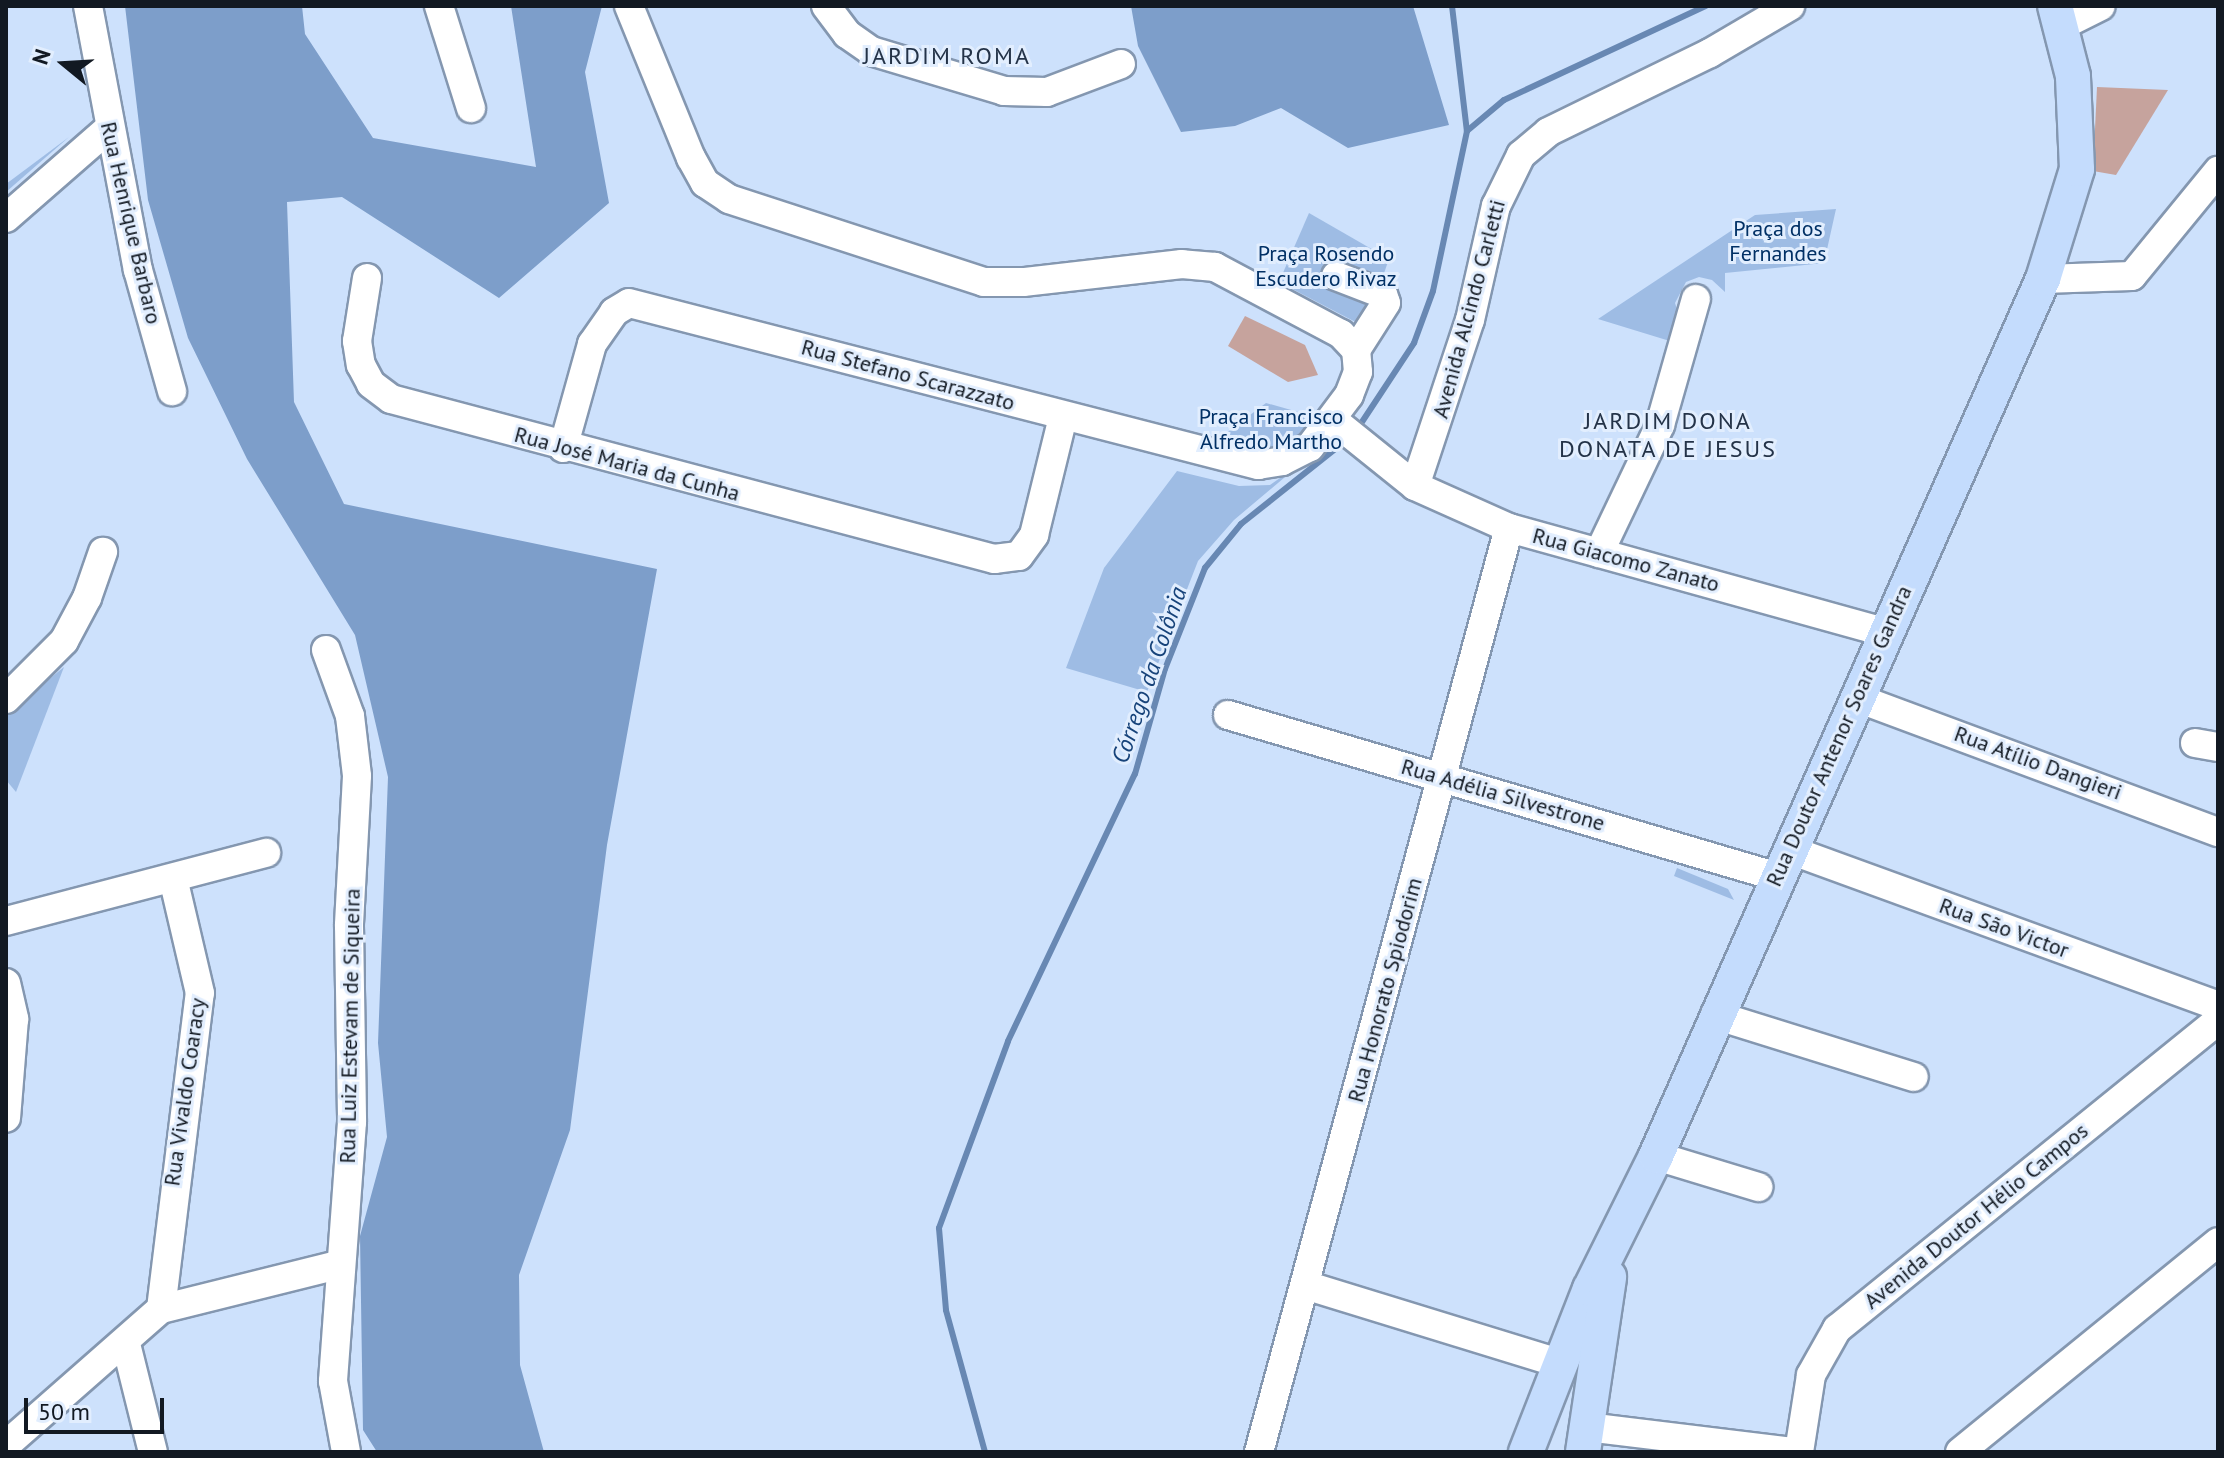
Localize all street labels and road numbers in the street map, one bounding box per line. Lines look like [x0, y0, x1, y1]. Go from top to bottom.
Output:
street label: Rua Henrique Barbaro [95, 119, 167, 327]
street label: Avenida Alcindo Carletti [1427, 197, 1511, 421]
street label: Rua Stefano Scarazzato [798, 334, 1018, 416]
street label: Rua José Maria da Cunha [511, 421, 743, 507]
street label: Rua Giacomo Zanato [1529, 522, 1723, 598]
street label: Rua Doutor Antenor Soares Gandra [1760, 581, 1918, 891]
street label: Rua Atílio Dangieri [1950, 720, 2126, 806]
street label: Rua Adélia Silvestrone [1398, 753, 1608, 837]
street label: Rua Honorato Spiodorim [1342, 875, 1428, 1105]
street label: Rua Luiz Estevam de Siqueira [334, 888, 366, 1164]
street label: Rua São Victor [1935, 892, 2073, 964]
street label: Rua Vivaldo Coaracy [159, 996, 211, 1188]
street label: Avenida Doutor Hélio Campos [1859, 1117, 2093, 1315]

